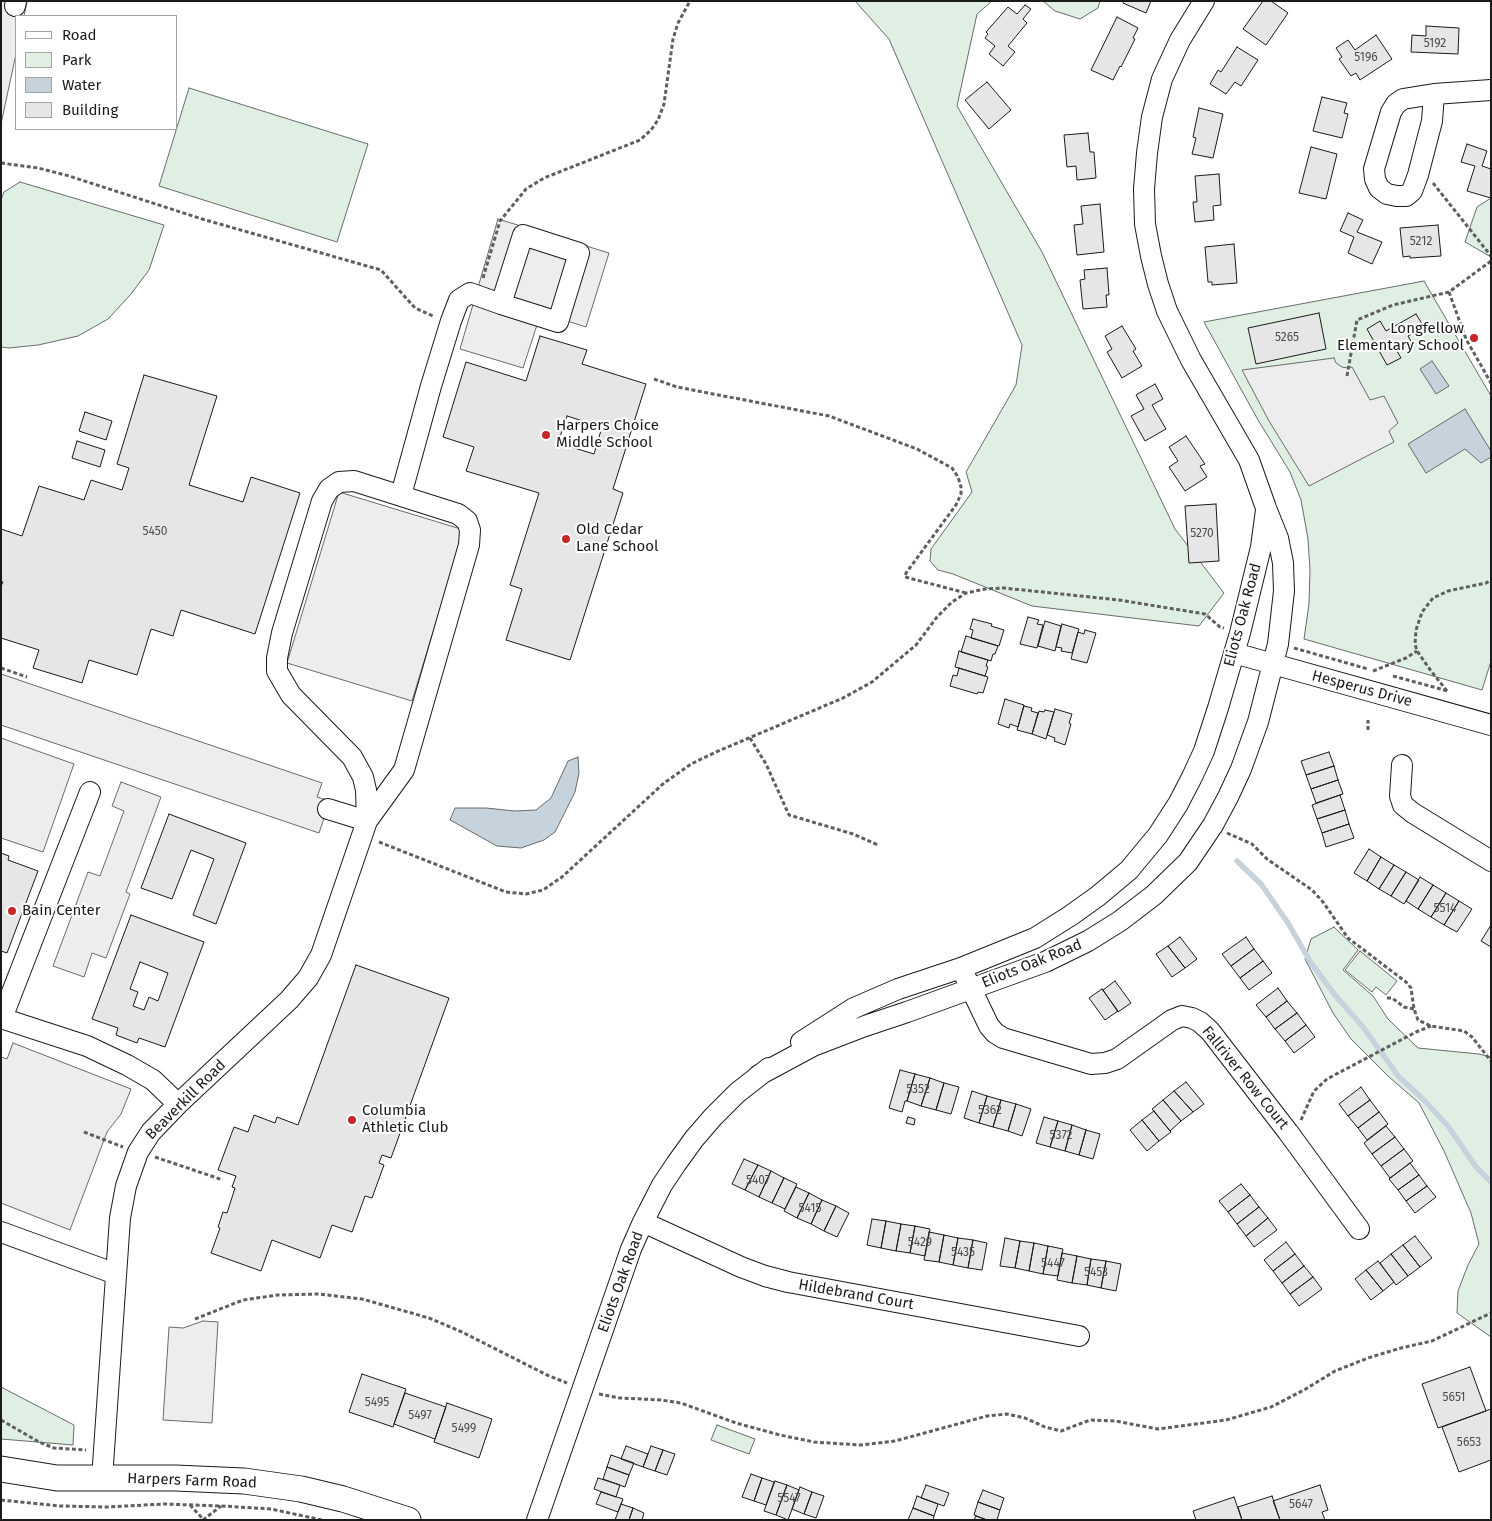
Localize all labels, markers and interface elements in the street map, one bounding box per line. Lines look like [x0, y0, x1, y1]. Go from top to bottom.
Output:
legend [15, 15, 178, 130]
text: Road [62, 26, 97, 44]
house number: 5192 [1424, 37, 1446, 51]
text: Park [62, 51, 92, 69]
house number: 5196 [1354, 51, 1378, 65]
text: Water [62, 76, 101, 94]
text: Building [62, 101, 118, 119]
house number: 5212 [1410, 235, 1432, 249]
place label: Longfellow Elementary School [1337, 320, 1464, 355]
house number: 5265 [1275, 331, 1299, 345]
marker: Longfellow Elementary School [1468, 332, 1480, 344]
place label: Harpers Choice Middle School [556, 417, 659, 452]
marker: Harpers Choice Middle School [540, 429, 552, 441]
place label: Old Cedar Lane School [576, 521, 658, 556]
house number: 5450 [143, 525, 167, 539]
house number: 5270 [1190, 527, 1214, 541]
marker: Old Cedar Lane School [560, 533, 572, 545]
street label: Eliots Oak Road [1221, 561, 1265, 669]
street label: Hesperus Drive [1310, 667, 1414, 711]
place label: Bain Center [22, 902, 100, 920]
house number: 5514 [1434, 902, 1456, 916]
marker: Bain Center [6, 905, 18, 917]
street label: Eliots Oak Road [979, 936, 1085, 992]
street label: Fallriver Row Court [1198, 1023, 1292, 1133]
street label: Beaverkill Road [142, 1056, 230, 1144]
house number: 5352 [906, 1083, 930, 1097]
place label: Columbia Athletic Club [362, 1102, 448, 1137]
house number: 5362 [978, 1104, 1002, 1118]
marker: Columbia Athletic Club [346, 1114, 358, 1126]
house number: 5372 [1050, 1129, 1072, 1143]
house number: 5407 [746, 1174, 770, 1188]
house number: 5415 [799, 1202, 821, 1216]
street label: Eliots Oak Road [594, 1229, 648, 1335]
house number: 5429 [908, 1236, 932, 1250]
house number: 5435 [951, 1246, 975, 1260]
house number: 5447 [1041, 1257, 1065, 1271]
house number: 5453 [1084, 1266, 1108, 1280]
street label: Hildebrand Court [797, 1276, 915, 1314]
house number: 5651 [1443, 1391, 1465, 1405]
house number: 5495 [365, 1396, 389, 1410]
house number: 5497 [408, 1409, 432, 1423]
house number: 5499 [452, 1422, 476, 1436]
house number: 5653 [1457, 1436, 1481, 1450]
street label: Harpers Farm Road [127, 1470, 257, 1492]
house number: 5547 [777, 1492, 801, 1506]
house number: 5647 [1289, 1498, 1313, 1512]

